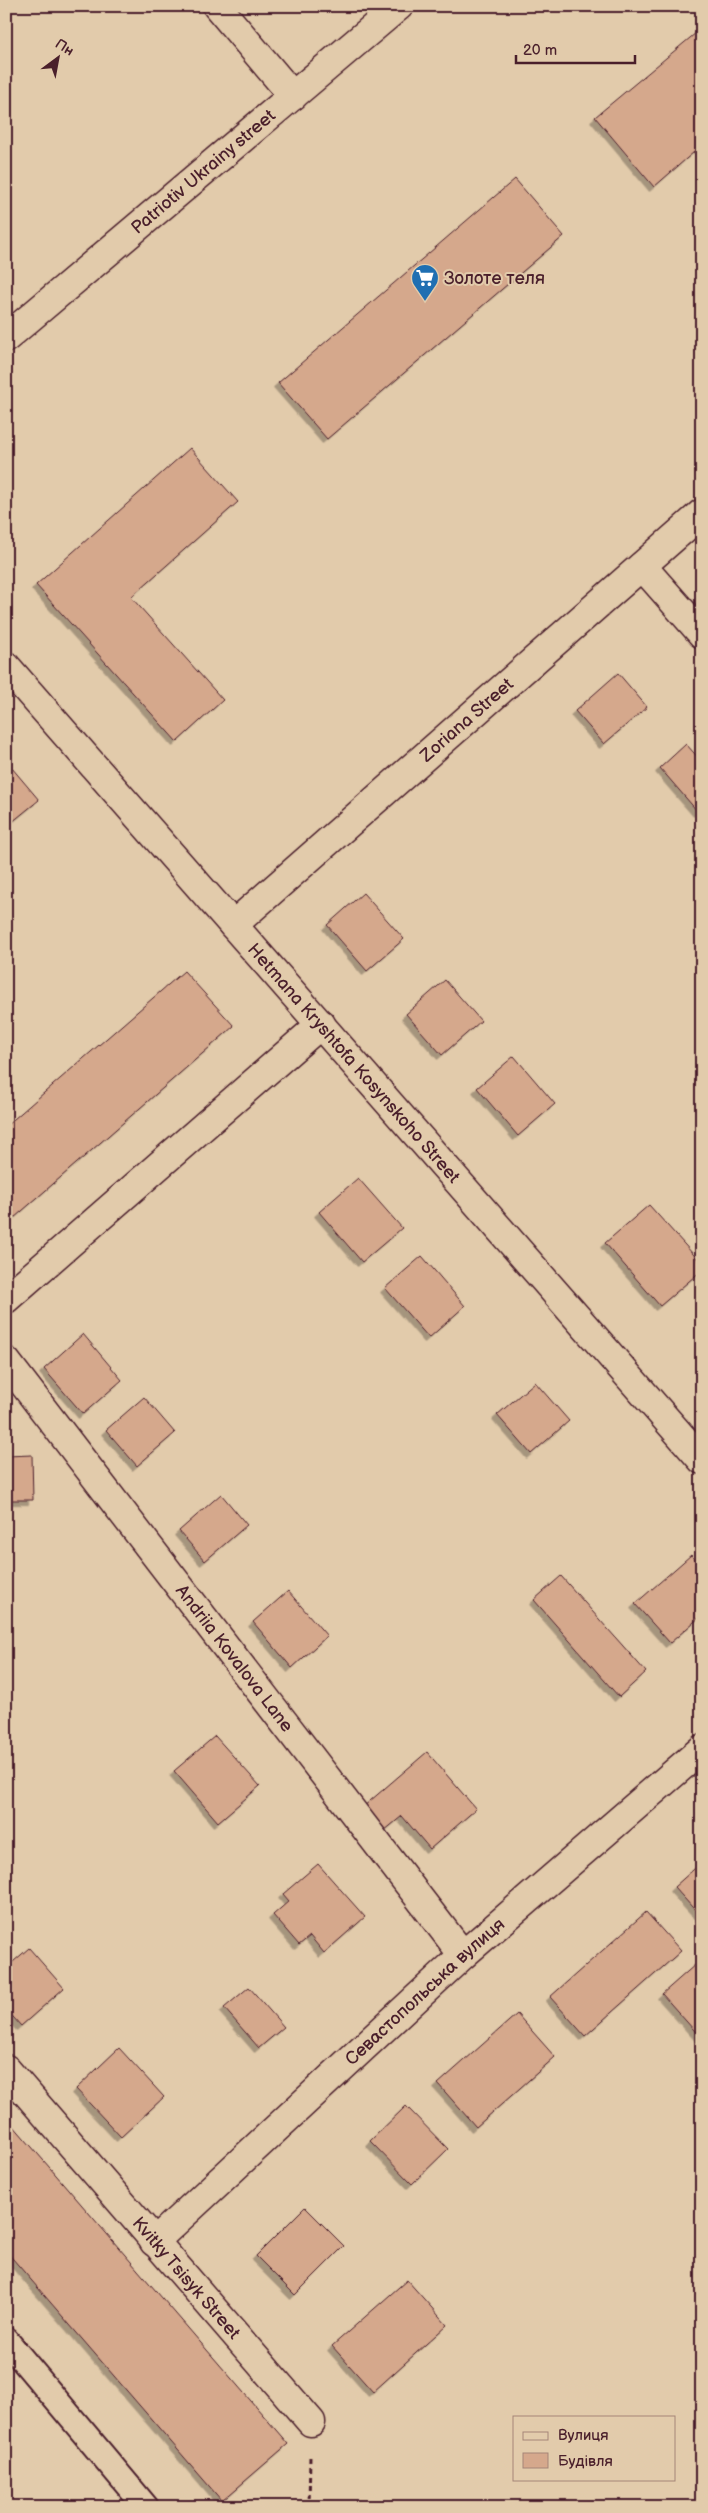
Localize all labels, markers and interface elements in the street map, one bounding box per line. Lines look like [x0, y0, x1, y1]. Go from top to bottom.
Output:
north arrow [32, 32, 82, 82]
scale bar [516, 32, 634, 64]
text: Пн [52, 35, 77, 60]
text: 20 m [523, 41, 557, 60]
street label: Patriotiv Ukrainy street [127, 105, 280, 238]
supermarket icon: Золоте теля [410, 263, 440, 302]
place label: Золоте теля [444, 268, 545, 289]
street label: Zoriana Street [415, 673, 518, 767]
street label: Hetmana Kryshtofa Kosynskoho Street [243, 939, 465, 1187]
street label: Andriia Kovalova Lane [171, 1580, 298, 1736]
street label: Севастопольська вулиця [341, 1913, 509, 2070]
street label: Kvitky Tsisyk Street [128, 2213, 245, 2344]
legend [513, 2416, 676, 2480]
text: Вулиця [558, 2426, 609, 2445]
text: Будівля [558, 2452, 613, 2471]

